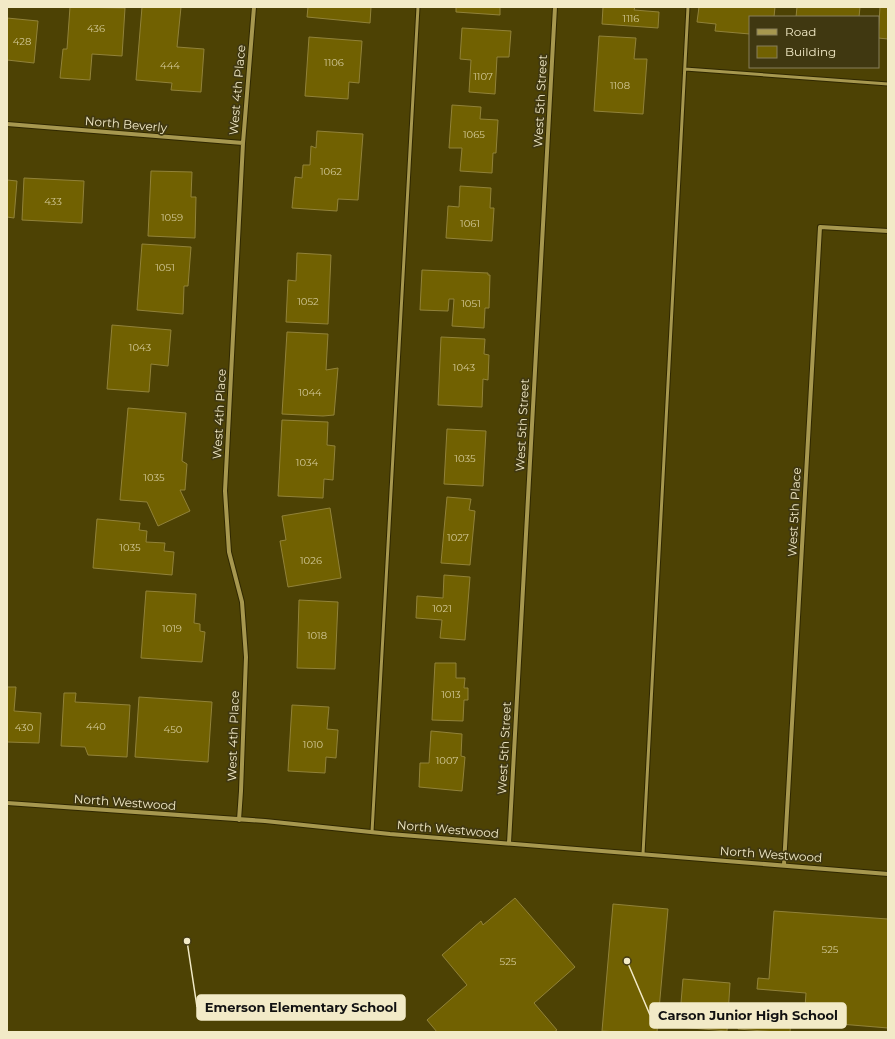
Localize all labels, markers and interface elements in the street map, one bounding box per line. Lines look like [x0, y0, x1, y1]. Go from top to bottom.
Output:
house number: 1116 [623, 12, 639, 25]
legend [749, 16, 879, 68]
house number: 436 [87, 22, 105, 35]
text: Road [785, 24, 816, 39]
house number: 428 [13, 35, 31, 48]
street label: West 4th Place [226, 44, 248, 136]
text: Building [785, 44, 836, 59]
street label: West 5th Street [530, 54, 550, 148]
house number: 1106 [324, 56, 344, 69]
house number: 444 [160, 59, 180, 72]
house number: 1107 [473, 70, 493, 83]
house number: 1108 [610, 79, 630, 92]
street label: North Beverly [84, 113, 168, 135]
house number: 1065 [463, 128, 485, 141]
house number: 1062 [320, 165, 342, 178]
house number: 433 [44, 195, 62, 208]
house number: 1059 [161, 211, 183, 224]
house number: 1061 [460, 217, 480, 230]
house number: 1051 [155, 261, 175, 274]
house number: 1052 [297, 295, 319, 308]
house number: 1051 [461, 297, 481, 310]
house number: 1043 [129, 341, 152, 354]
house number: 1043 [453, 361, 476, 374]
street label: West 4th Place [209, 368, 229, 460]
street label: West 5th Street [512, 378, 532, 472]
house number: 1044 [298, 386, 322, 399]
house number: 1035 [454, 452, 476, 465]
house number: 1034 [296, 456, 319, 469]
street label: West 5th Place [784, 467, 804, 557]
house number: 1035 [143, 471, 165, 484]
house number: 1027 [447, 531, 469, 544]
house number: 1035 [119, 541, 141, 554]
house number: 1026 [300, 554, 322, 567]
house number: 1021 [432, 602, 452, 615]
house number: 1019 [162, 622, 182, 635]
house number: 1018 [307, 629, 327, 642]
house number: 1013 [441, 688, 461, 701]
street label: West 4th Place [224, 690, 242, 782]
street label: West 5th Street [494, 701, 514, 795]
house number: 440 [86, 720, 106, 733]
house number: 430 [15, 721, 34, 734]
house number: 450 [164, 723, 183, 736]
house number: 1010 [303, 738, 324, 751]
house number: 1007 [436, 754, 458, 767]
street label: North Westwood [73, 791, 177, 813]
street label: North Westwood [396, 817, 500, 841]
street label: North Westwood [719, 843, 823, 865]
house number: 525 [822, 943, 839, 956]
house number: 525 [500, 955, 517, 968]
callout: Emerson Elementary School [197, 995, 405, 1020]
text: Emerson Elementary School [205, 999, 397, 1015]
callout: Carson Junior High School [650, 1003, 846, 1028]
text: Carson Junior High School [658, 1007, 838, 1023]

